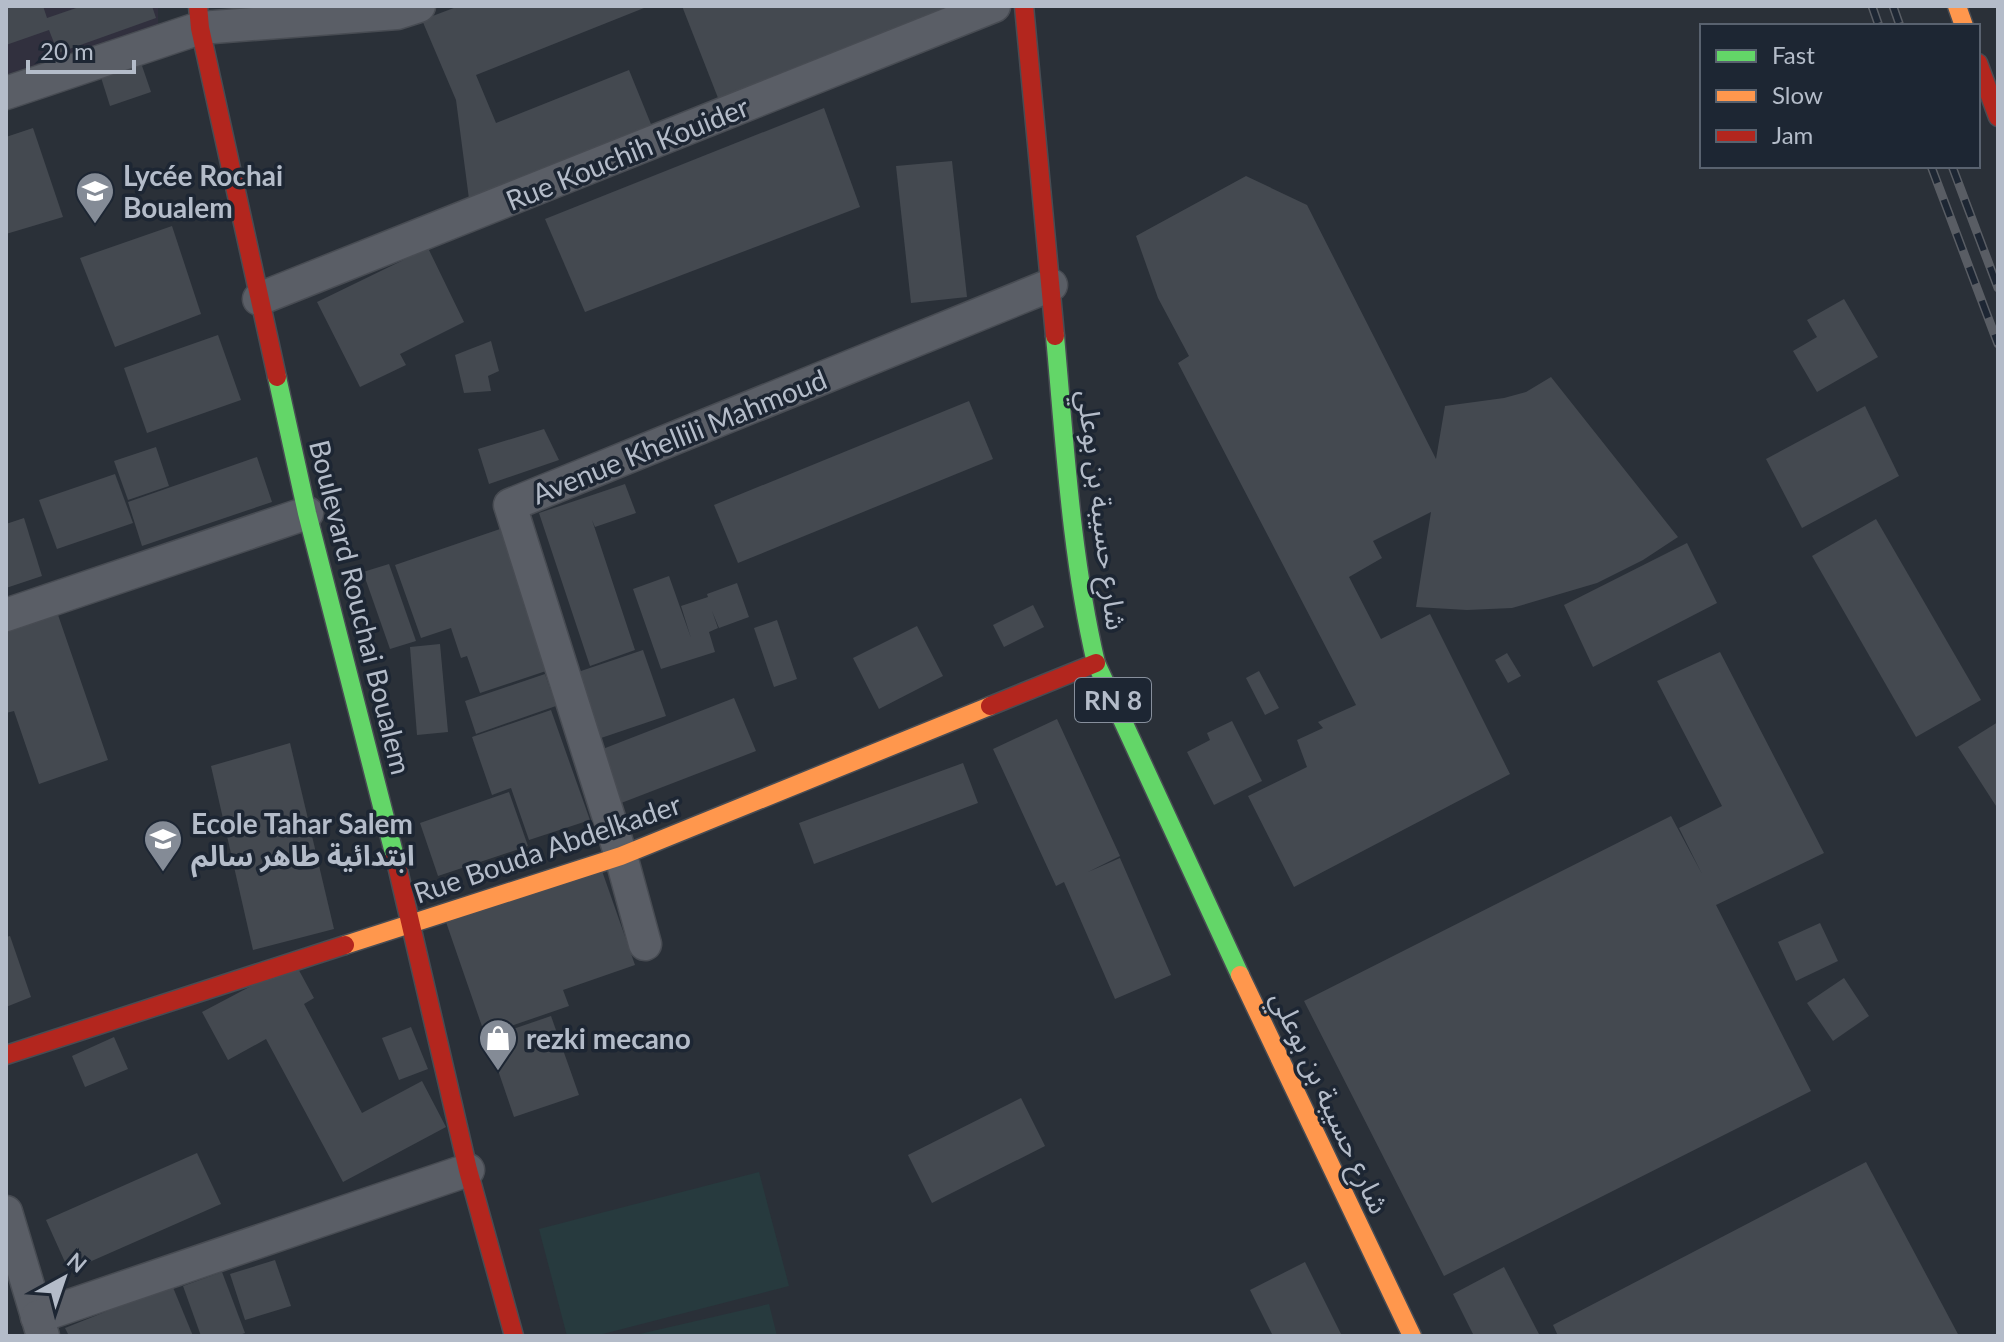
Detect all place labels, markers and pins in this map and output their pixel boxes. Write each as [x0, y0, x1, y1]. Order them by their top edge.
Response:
place label: Lycée Rochai Boualem [123, 158, 283, 224]
school or university icon: Lycée Rochai Boualem [74, 170, 116, 225]
place label: Ecole Tahar Salem ابتدائية طاهر سالم [191, 806, 415, 878]
school or university icon: Ecole Tahar Salem ابتدائية طاهر سالم [142, 818, 184, 873]
shop icon: rezki mecano [477, 1017, 519, 1072]
place label: rezki mecano [526, 1021, 691, 1055]

